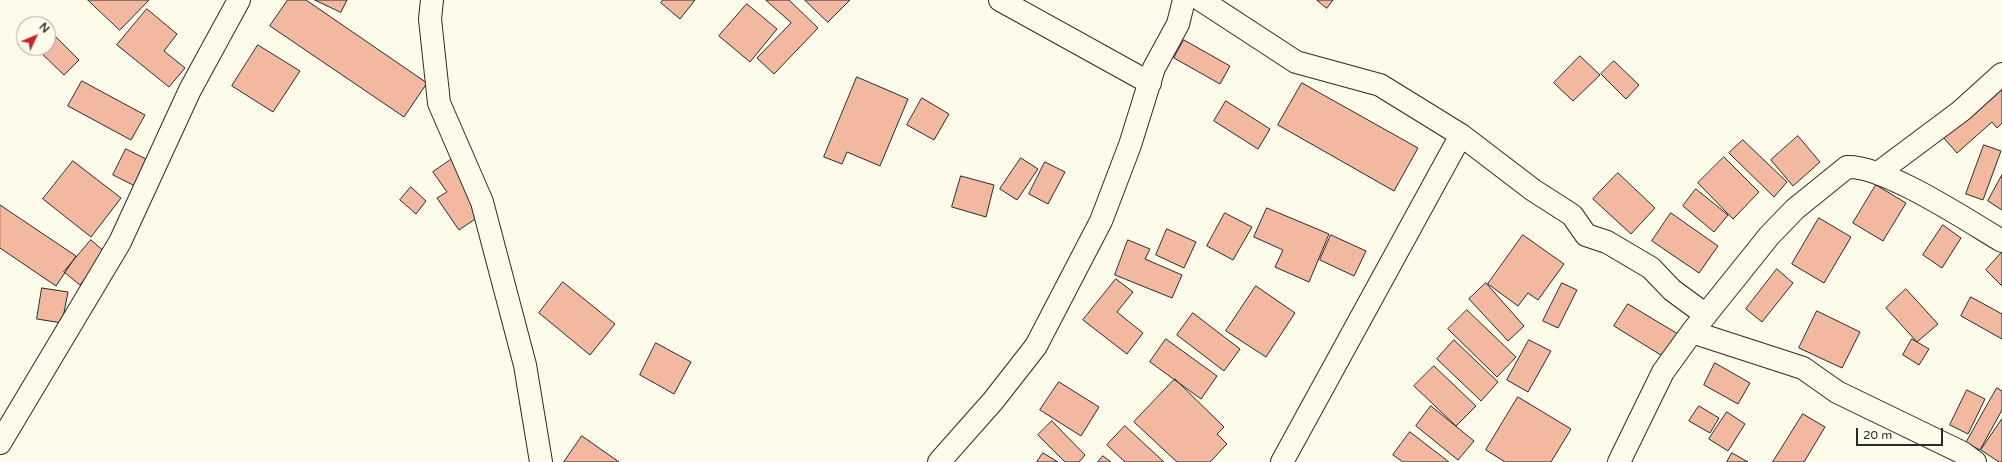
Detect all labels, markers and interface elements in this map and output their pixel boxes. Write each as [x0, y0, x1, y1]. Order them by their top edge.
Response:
north arrow [16, 16, 56, 56]
text: N [37, 20, 52, 36]
scale bar [1858, 420, 1945, 446]
text: 20 m [1863, 428, 1892, 442]

